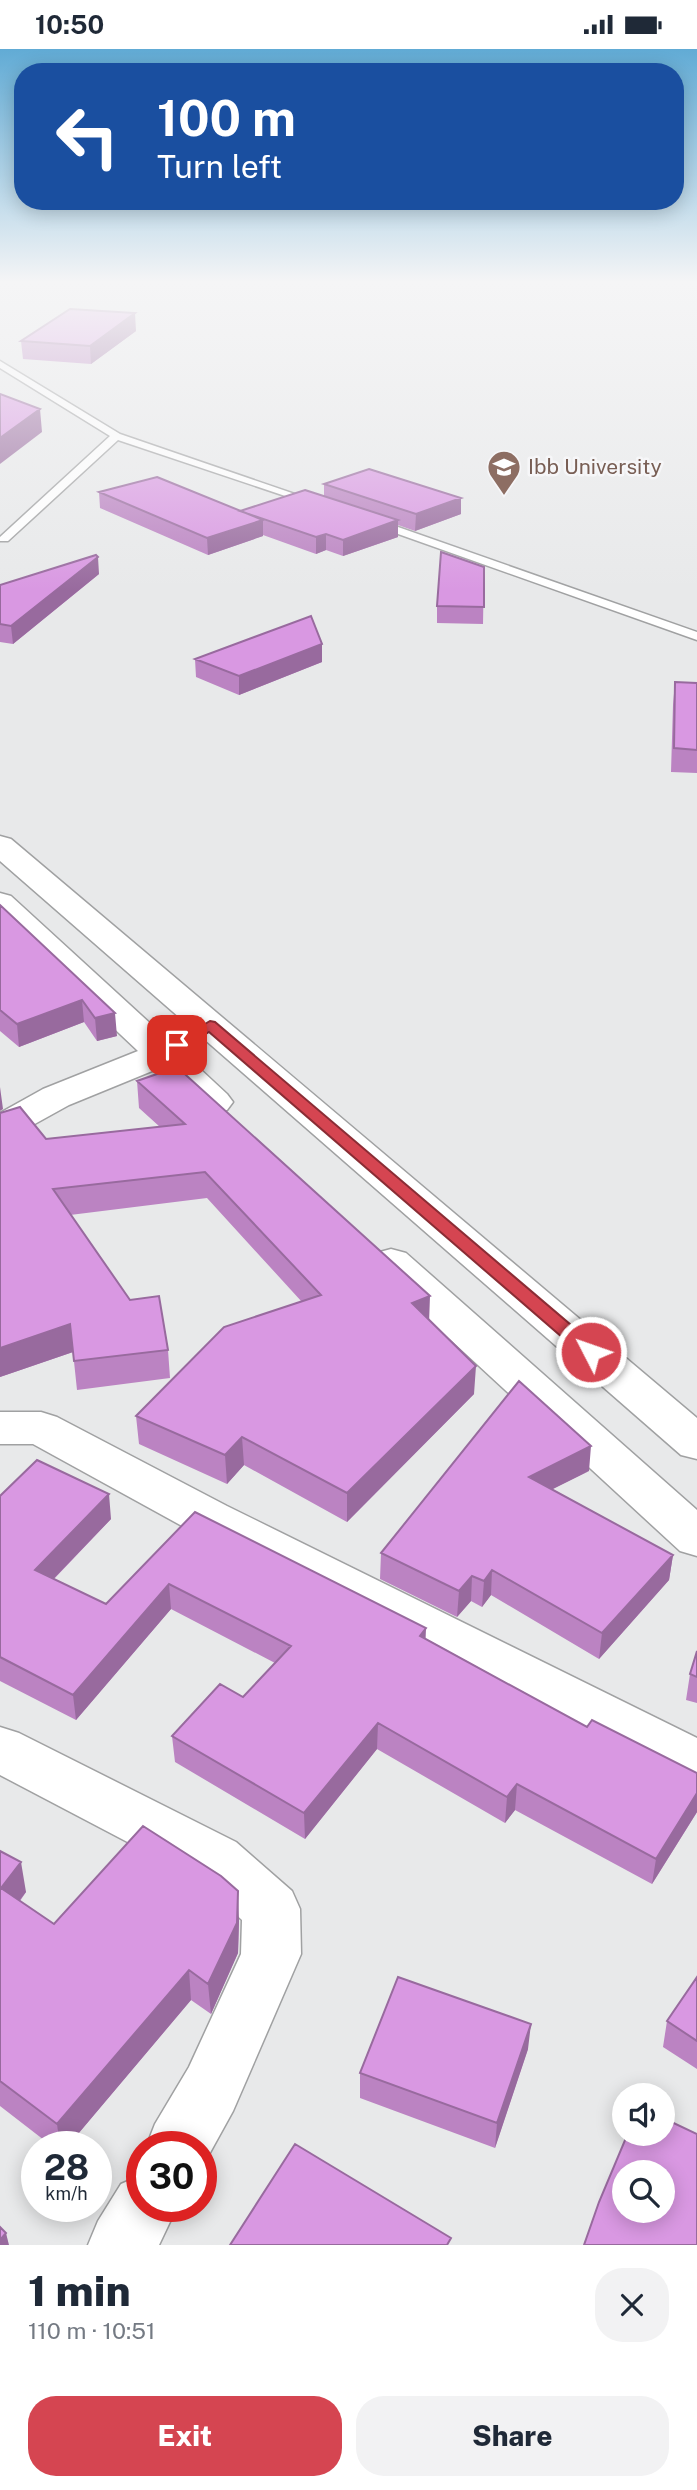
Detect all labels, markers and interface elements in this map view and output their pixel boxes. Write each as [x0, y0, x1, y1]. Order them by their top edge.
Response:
text: 10:50 [35, 9, 104, 40]
text: 100 m [157, 89, 296, 147]
icon: left [42, 91, 133, 182]
text: Turn left [157, 148, 282, 185]
school or university icon: Ibb University [485, 448, 523, 497]
place label: Ibb University [528, 454, 662, 479]
pin [147, 1015, 207, 1075]
icon: arrive [158, 1026, 196, 1064]
position arrow [554, 1315, 628, 1389]
map controls [612, 2083, 675, 2223]
button: sound [612, 2083, 675, 2146]
speed limit sign: 30 [126, 2131, 217, 2222]
text: 28 [44, 2147, 89, 2188]
button: search [612, 2160, 675, 2223]
text: km/h [45, 2183, 88, 2204]
text: 1 min [28, 2266, 131, 2315]
button: close [595, 2268, 669, 2342]
text: 110 m · 10:51 [28, 2317, 155, 2344]
button: Exit [28, 2396, 342, 2476]
button: Share [356, 2396, 669, 2476]

